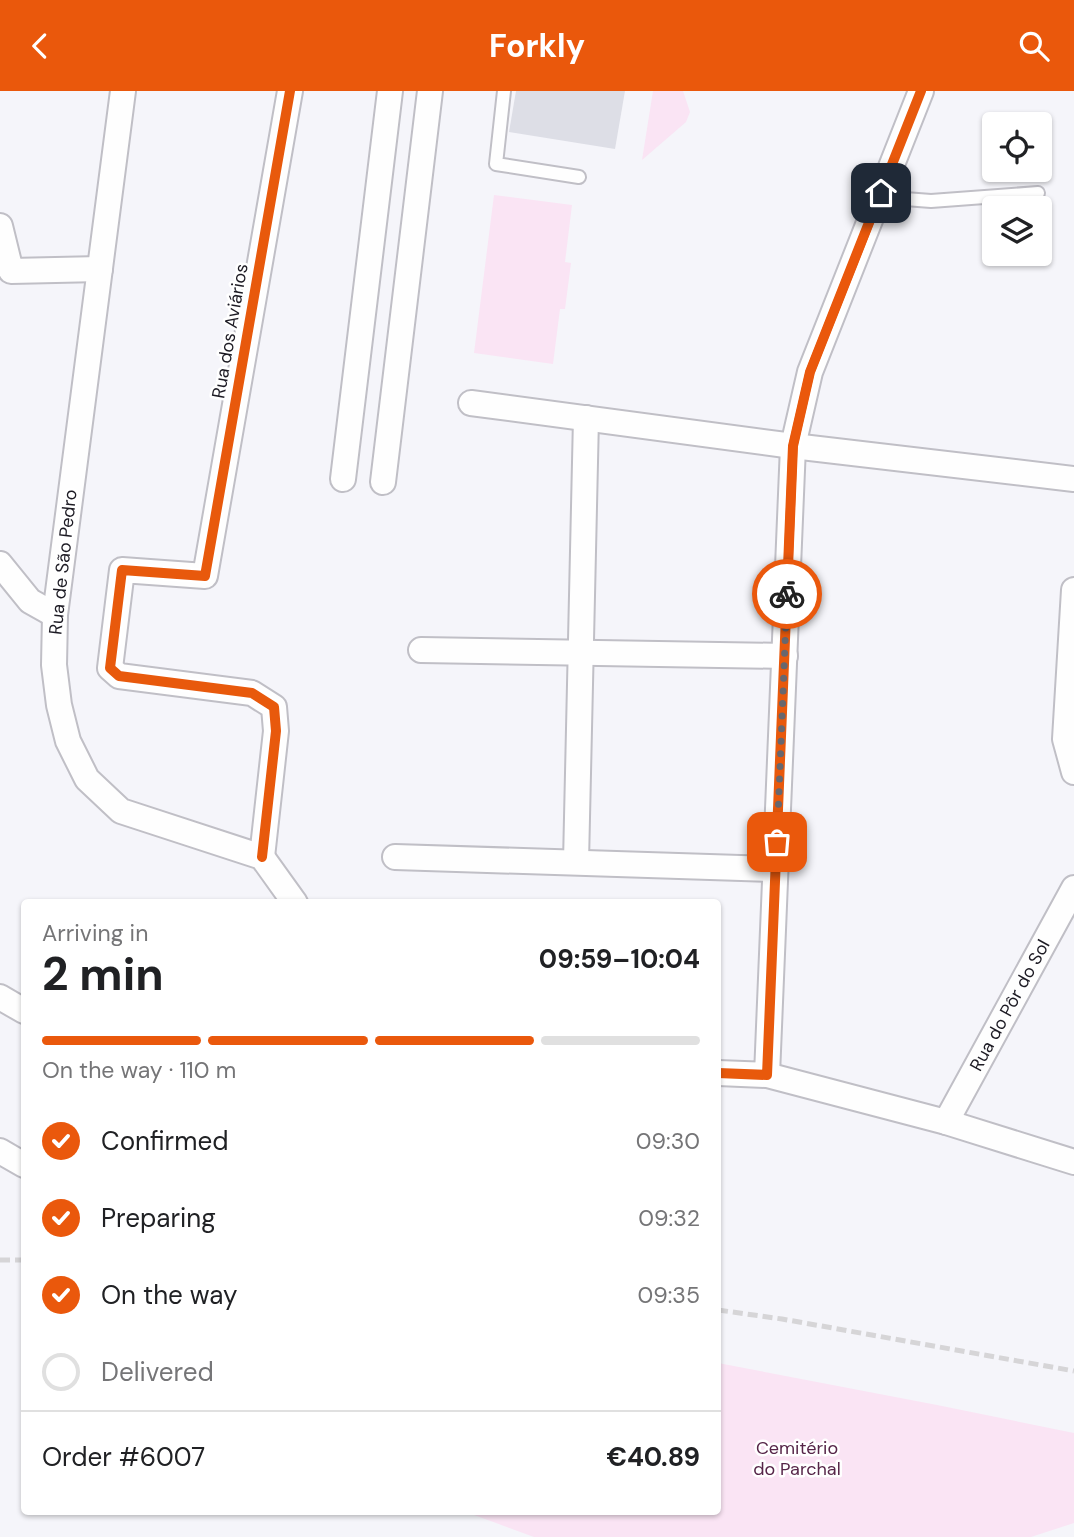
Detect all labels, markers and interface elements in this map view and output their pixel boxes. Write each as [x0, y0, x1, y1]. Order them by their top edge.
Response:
text: Forkly [489, 25, 585, 67]
icon: back [21, 27, 59, 65]
icon: search [1015, 27, 1053, 65]
map controls [982, 112, 1052, 266]
button: locate [982, 112, 1052, 182]
pin [851, 163, 911, 223]
icon: home [862, 174, 900, 212]
button: layers [982, 196, 1052, 266]
street label: Rua dos Aviários [206, 262, 254, 400]
street label: Rua de São Pedro [43, 488, 83, 636]
courier [752, 559, 822, 629]
icon: bike [768, 575, 806, 613]
pin [747, 812, 807, 872]
icon: bag [758, 823, 796, 861]
text: Arriving in [42, 918, 148, 948]
street label: Rua do Pôr do Sol [964, 935, 1055, 1075]
text: 09:59–10:04 [539, 942, 700, 976]
text: 2 min [42, 944, 164, 1004]
text: On the way · 110 m [42, 1055, 236, 1085]
icon: check [42, 1122, 80, 1160]
text: Confirmed [101, 1124, 228, 1158]
text: 09:30 [636, 1126, 700, 1156]
icon: check [42, 1199, 80, 1237]
text: Preparing [101, 1201, 216, 1235]
text: 09:32 [638, 1203, 700, 1233]
icon: check [42, 1276, 80, 1314]
text: On the way [101, 1278, 237, 1312]
text: 09:35 [638, 1280, 700, 1310]
text: Delivered [101, 1355, 214, 1389]
park label: Cemitério do Parchal [753, 1436, 841, 1481]
text: Order #6007 [42, 1440, 205, 1474]
text: €40.89 [606, 1440, 700, 1474]

